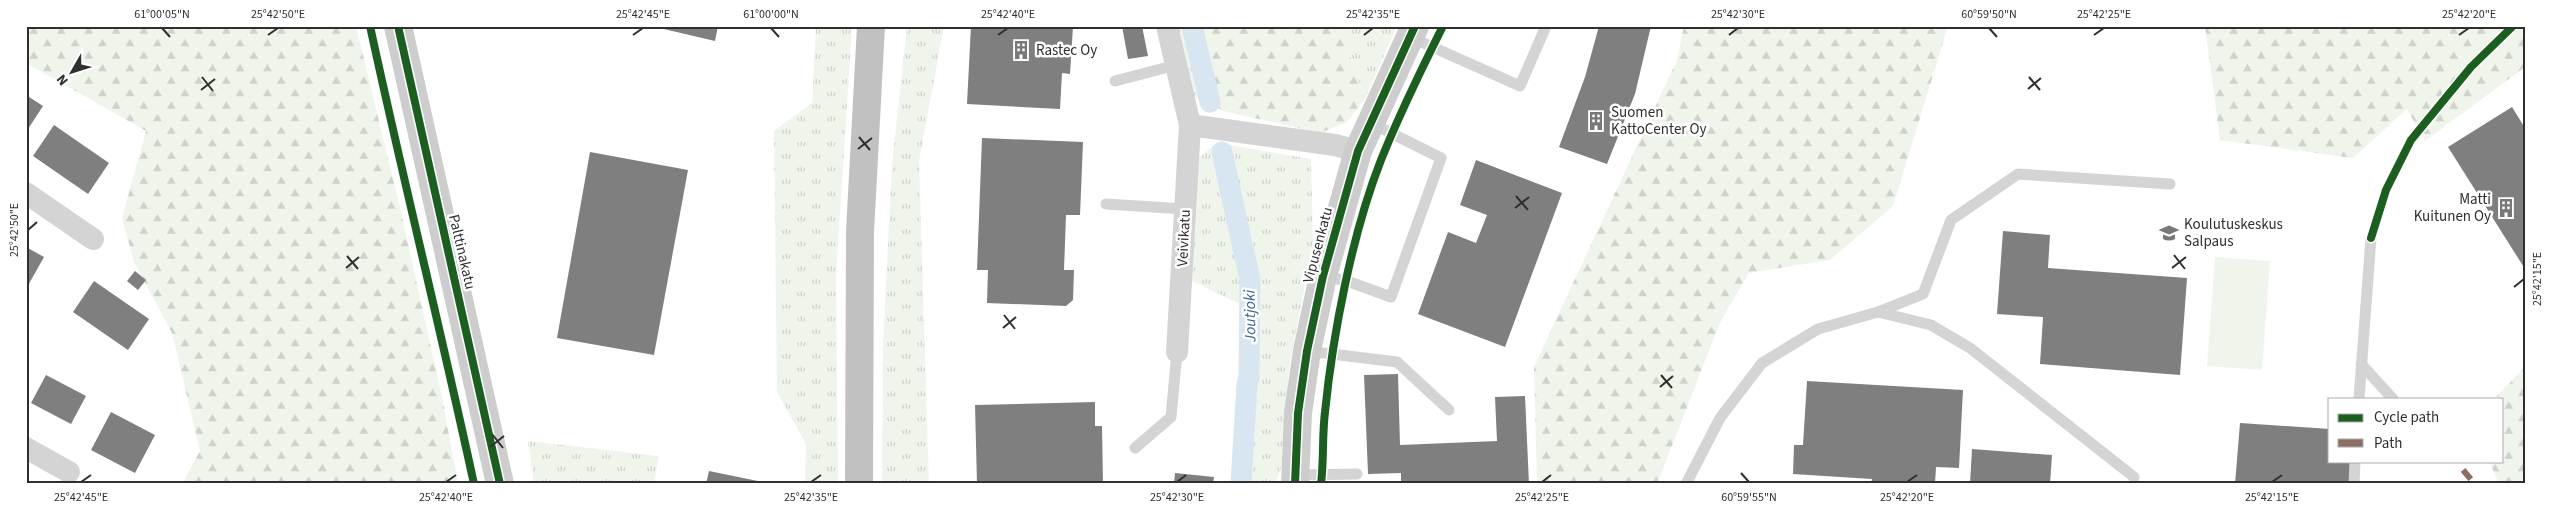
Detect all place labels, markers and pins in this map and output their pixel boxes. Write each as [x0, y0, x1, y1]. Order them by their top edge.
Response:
building icon: Rastec Oy [1010, 39, 1032, 61]
place label: Rastec Oy [1036, 40, 1097, 61]
place label: Suomen KattoCenter Oy [1611, 102, 1707, 140]
building icon: Suomen KattoCenter Oy [1585, 110, 1607, 132]
place label: Matti Kuitunen Oy [2414, 189, 2491, 227]
building icon: Matti Kuitunen Oy [2495, 197, 2517, 219]
place label: Koulutuskeskus Salpaus [2184, 214, 2283, 252]
school or university icon: Koulutuskeskus Salpaus [2158, 222, 2180, 244]

